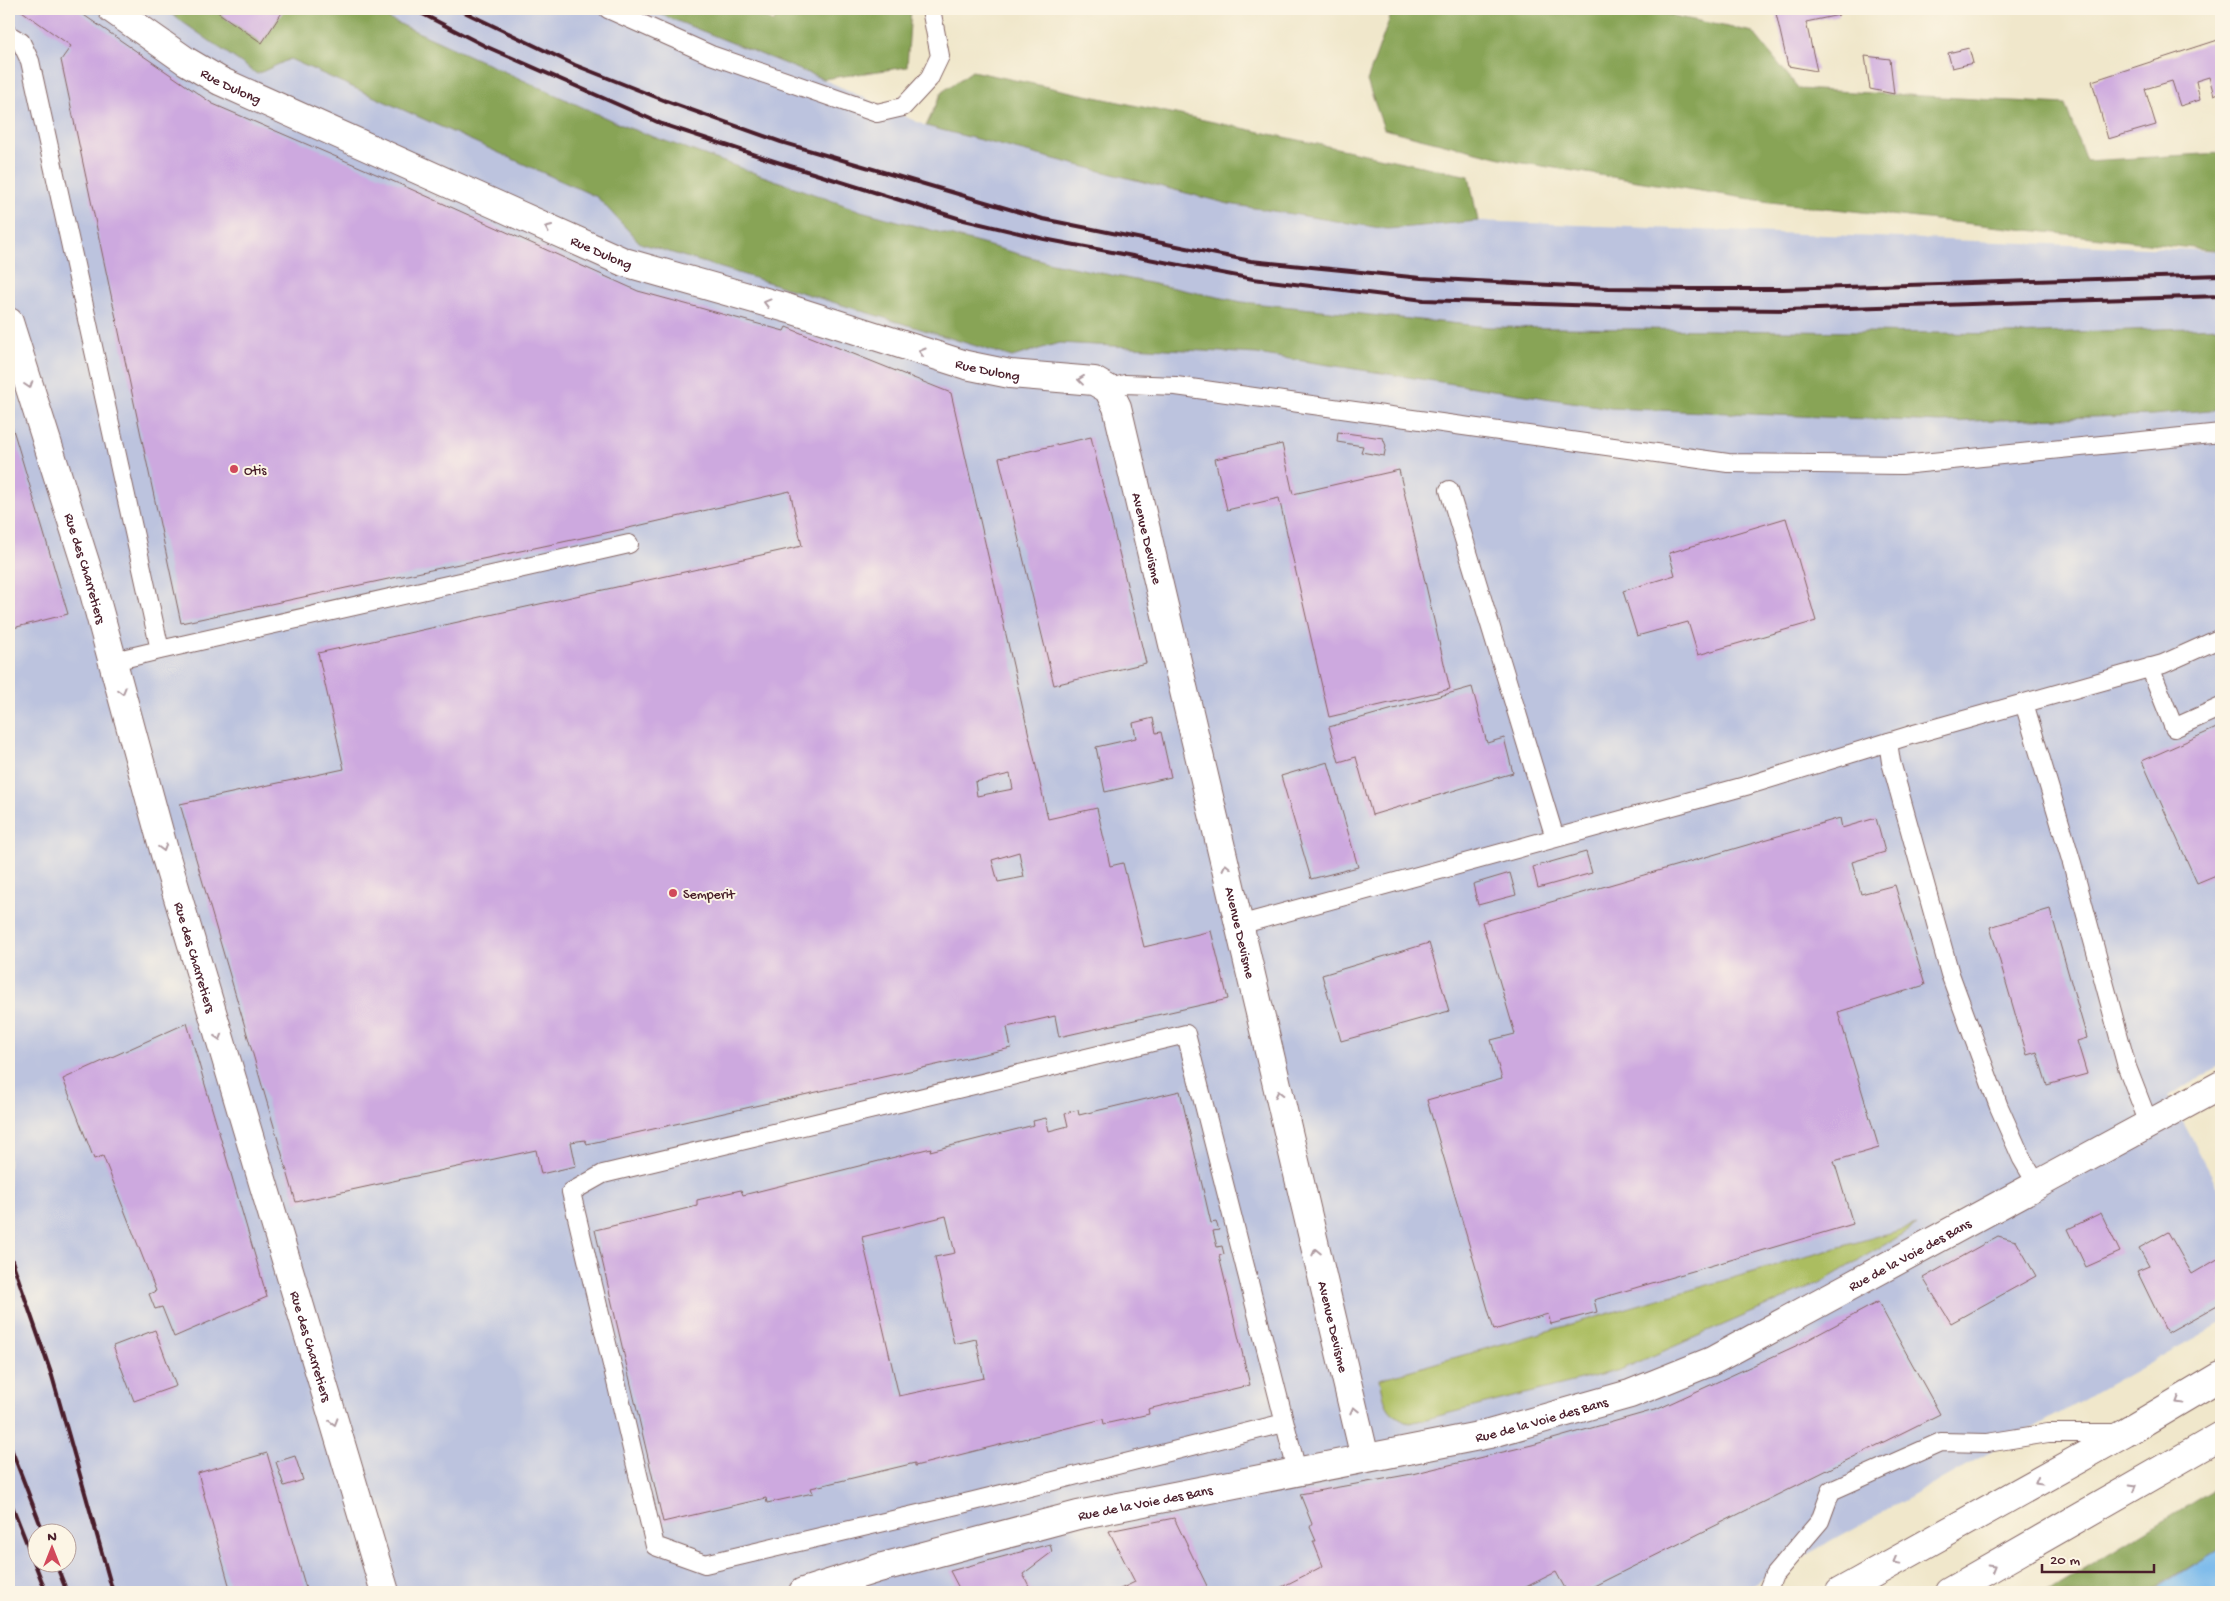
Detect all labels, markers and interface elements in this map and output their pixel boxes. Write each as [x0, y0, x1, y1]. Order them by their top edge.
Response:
street label: Rue Dulong [197, 65, 263, 109]
one-way arrow [544, 223, 553, 234]
street label: Rue Dulong [567, 233, 633, 275]
one-way arrow [764, 298, 772, 308]
one-way arrow [919, 347, 927, 357]
street label: Rue Dulong [953, 356, 1020, 386]
one-way arrow [1077, 375, 1085, 386]
one-way arrow [23, 380, 33, 389]
marker: Otis [228, 463, 240, 475]
place label: Otis [244, 463, 267, 480]
street label: Avenue Devisme [1127, 491, 1165, 587]
street label: Rue des Charretiers [59, 512, 108, 627]
one-way arrow [116, 687, 126, 695]
one-way arrow [158, 844, 168, 852]
one-way arrow [1221, 863, 1232, 872]
street label: Avenue Devisme [1220, 885, 1258, 981]
marker: Semperit [667, 887, 679, 899]
place label: Semperit [683, 887, 736, 904]
street label: Rue des Charretiers [169, 900, 218, 1016]
one-way arrow [214, 1033, 224, 1041]
one-way arrow [1274, 1089, 1285, 1098]
street label: Rue de la Voie des Bans [1846, 1216, 1975, 1296]
one-way arrow [1311, 1247, 1322, 1256]
street label: Avenue Devisme [1313, 1280, 1351, 1375]
street label: Rue des Charretiers [285, 1289, 334, 1405]
street label: Rue de la Voie des Bans [1474, 1394, 1611, 1447]
one-way arrow [2176, 1395, 2185, 1405]
one-way arrow [1349, 1406, 1360, 1415]
one-way arrow [329, 1418, 339, 1426]
one-way arrow [2035, 1475, 2044, 1485]
street label: Rue de la Voie des Bans [1077, 1483, 1215, 1526]
one-way arrow [2127, 1484, 2136, 1494]
north arrow [28, 1524, 78, 1574]
text: N [47, 1529, 57, 1546]
scale bar [2042, 1541, 2155, 1573]
text: 20 m [2050, 1552, 2080, 1570]
one-way arrow [1893, 1554, 1902, 1564]
one-way arrow [1986, 1564, 1995, 1574]

